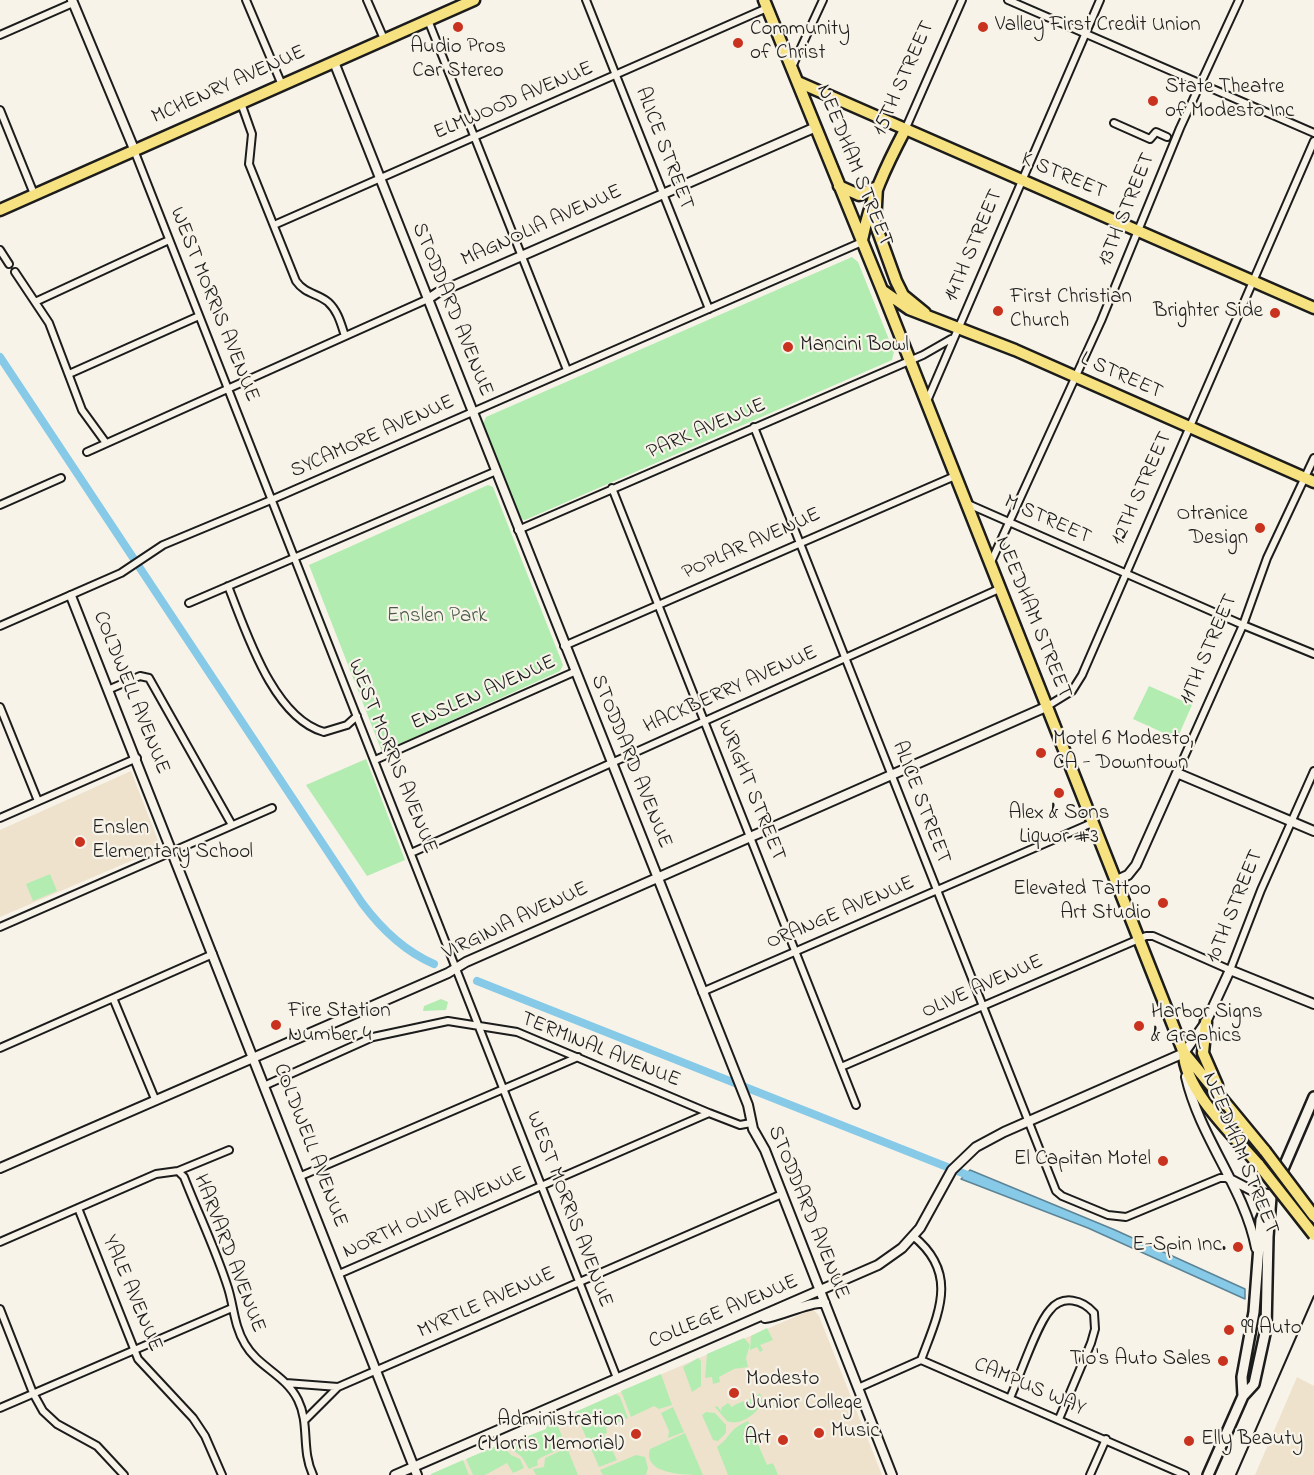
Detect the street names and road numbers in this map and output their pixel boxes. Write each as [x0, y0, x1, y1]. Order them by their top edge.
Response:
street label: 15TH STREET [869, 18, 941, 140]
street label: MCHENRY AVENUE [148, 41, 310, 131]
street label: ELMWOOD AVENUE [431, 57, 597, 147]
street label: NEEDHAM STREET [809, 81, 897, 251]
street label: ALICE STREET [628, 84, 698, 214]
street label: K STREET [1017, 148, 1109, 206]
street label: 13TH STREET [1094, 150, 1162, 270]
street label: MAGNOLIA AVENUE [458, 180, 626, 274]
street label: 14TH STREET [940, 186, 1010, 306]
street label: WEST MORRIS AVENUE [162, 204, 264, 406]
street label: STODDARD AVENUE [405, 219, 497, 401]
street label: L STREET [1076, 348, 1166, 406]
street label: SYCAMORE AVENUE [287, 391, 459, 485]
street label: PARK AVENUE [644, 394, 770, 466]
street label: 12TH STREET [1107, 429, 1179, 549]
street label: M STREET [1000, 491, 1094, 551]
street label: POPLAR AVENUE [679, 503, 825, 587]
street label: NEEDHAM STREET [988, 533, 1076, 703]
street label: 11TH STREET [1175, 591, 1245, 709]
street label: COLDWELL AVENUE [86, 608, 174, 778]
street label: HACKBERRY AVENUE [640, 641, 822, 741]
street label: ENSLEN AVENUE [408, 651, 560, 737]
street label: WEST MORRIS AVENUE [340, 656, 442, 858]
street label: STODDARD AVENUE [584, 671, 676, 853]
street label: WRIGHT STREET [710, 717, 790, 865]
street label: ALICE STREET [885, 738, 955, 868]
street label: 10TH STREET [1202, 847, 1270, 967]
street label: ORANGE AVENUE [763, 872, 919, 956]
street label: VIRGINIA AVENUE [439, 877, 593, 967]
street label: OLIVE AVENUE [918, 950, 1048, 1026]
street label: TERMINAL AVENUE [517, 1007, 683, 1095]
street label: COLDWELL AVENUE [266, 1061, 352, 1231]
street label: NEEDHAM STREET [1195, 1069, 1283, 1239]
street label: WEST MORRIS AVENUE [519, 1109, 617, 1311]
street label: STODDARD AVENUE [761, 1122, 853, 1304]
street label: NORTH OLIVE AVENUE [339, 1162, 531, 1266]
street label: HARVARD AVENUE [186, 1171, 270, 1337]
street label: YALE AVENUE [95, 1232, 167, 1356]
street label: MYRTLE AVENUE [415, 1262, 559, 1346]
street label: COLLEGE AVENUE [646, 1270, 802, 1356]
street label: CAMPUS WAY [969, 1353, 1089, 1423]

